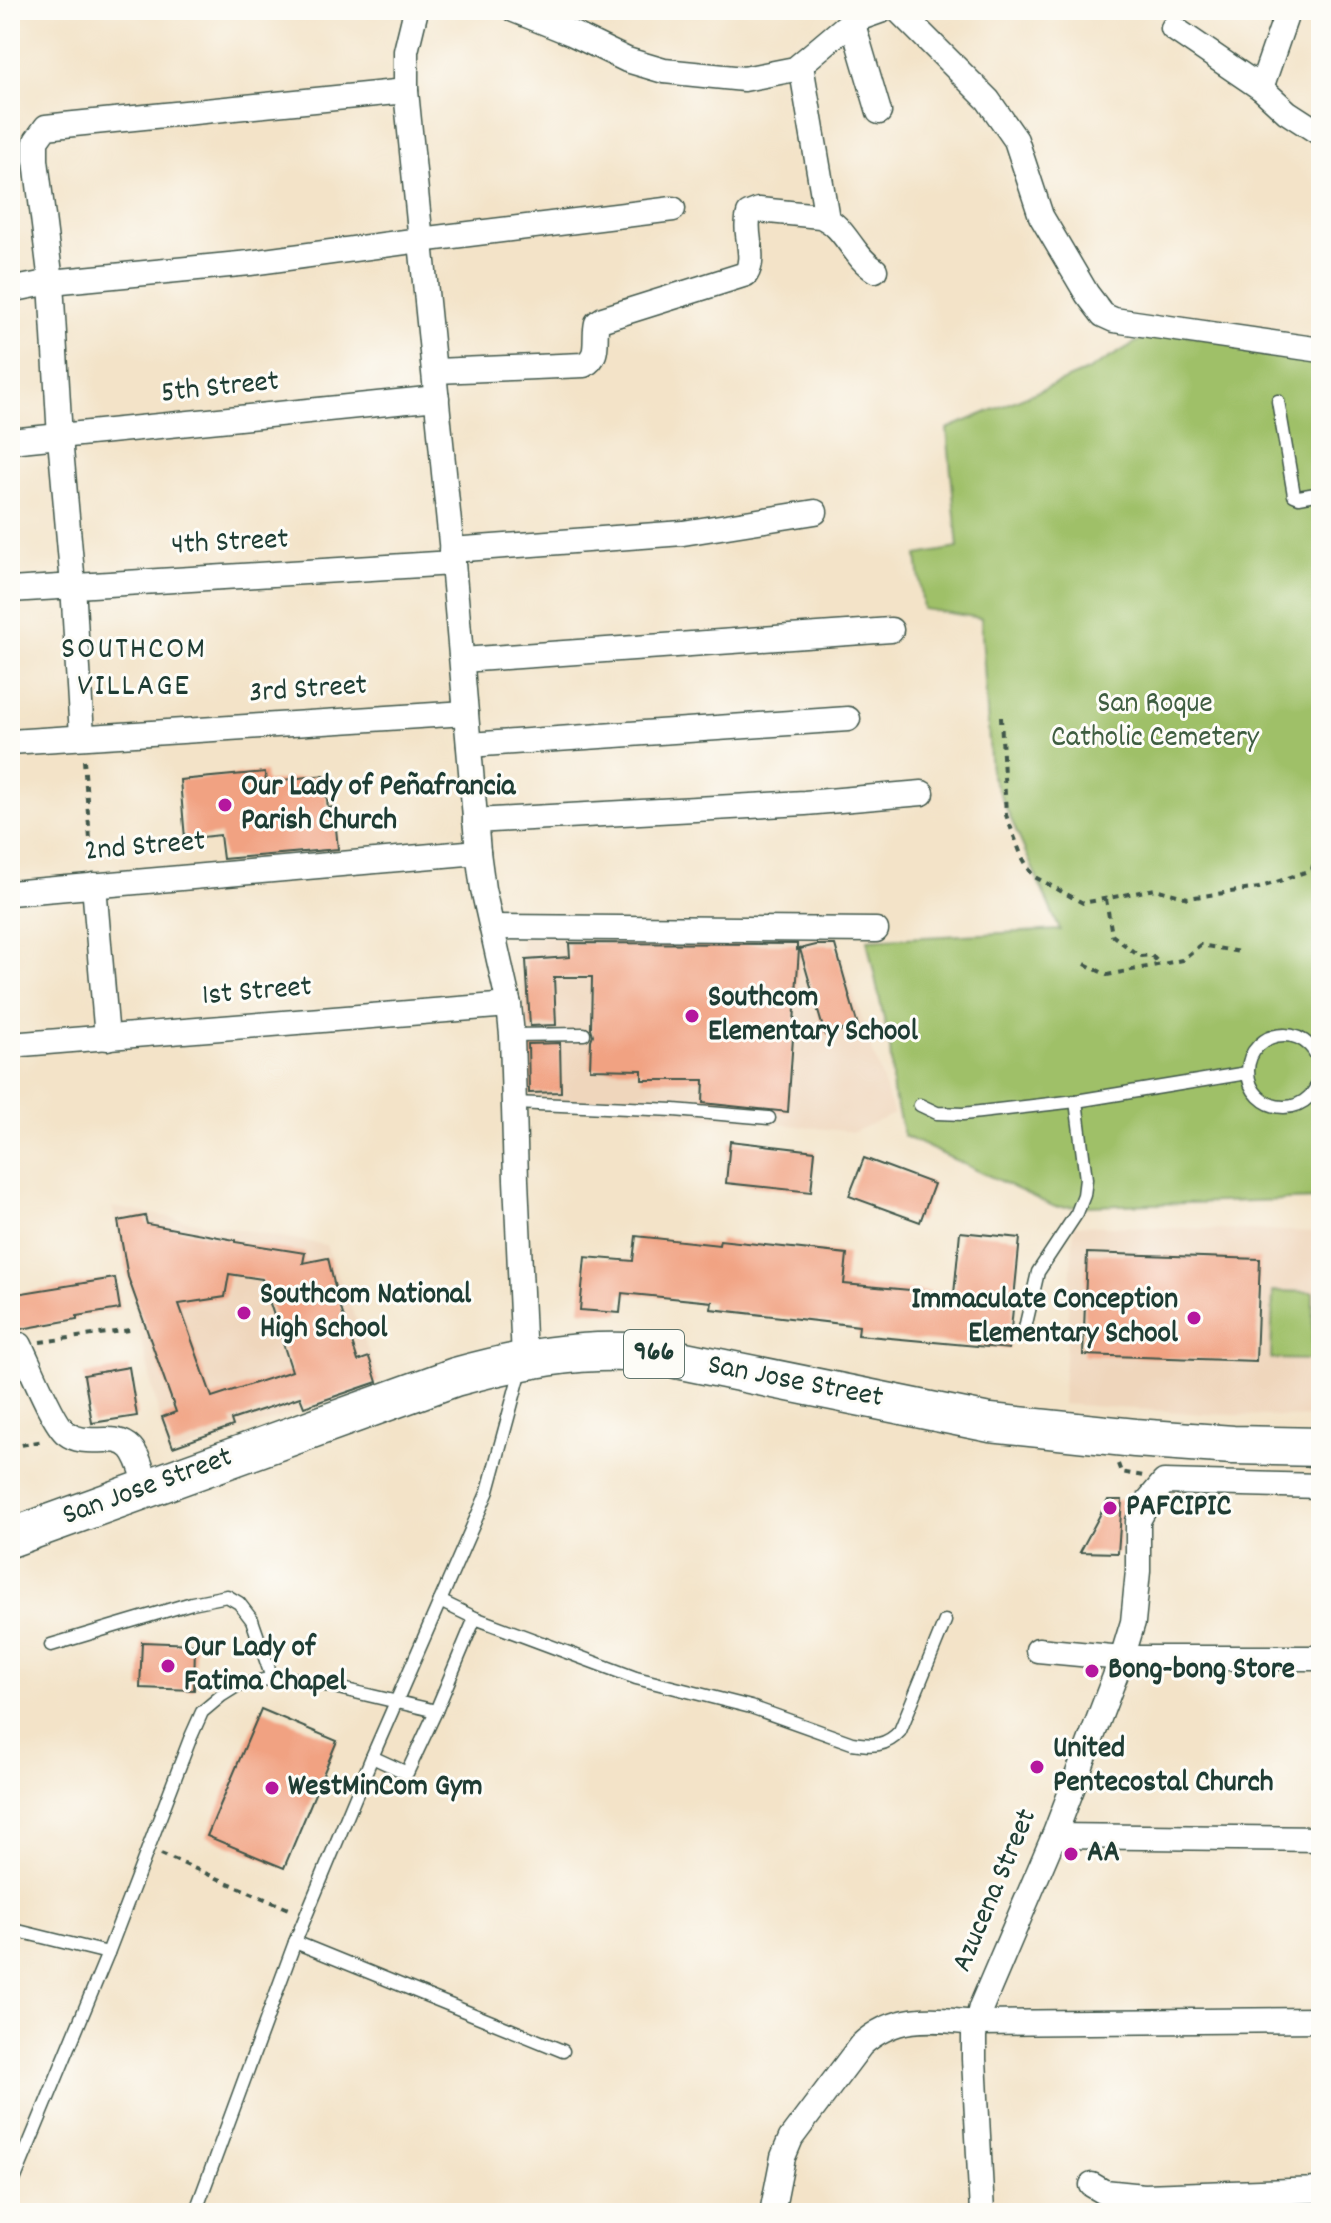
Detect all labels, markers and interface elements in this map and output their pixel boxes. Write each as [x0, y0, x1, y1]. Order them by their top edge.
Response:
street label: 5th Street [159, 361, 281, 417]
street label: 4th Street [170, 519, 290, 569]
district label: SOUTHCOM VILLAGE [61, 628, 207, 711]
street label: 3rd Street [247, 665, 369, 717]
park label: San Roque Catholic Cemetery [1051, 684, 1260, 761]
place label: Our Lady of Peñafrancia Parish Church [241, 767, 516, 844]
marker: Our Lady of Peñafrancia Parish Church [216, 796, 234, 814]
street label: 2nd Street [83, 821, 207, 875]
street label: 1st Street [200, 967, 314, 1019]
place label: Southcom Elementary School [708, 978, 919, 1055]
marker: Southcom Elementary School [683, 1007, 701, 1025]
place label: Southcom National High School [260, 1275, 472, 1352]
place label: Immaculate Conception Elementary School [911, 1280, 1179, 1357]
marker: Southcom National High School [235, 1304, 253, 1322]
marker: Immaculate Conception Elementary School [1185, 1309, 1203, 1327]
road number: 966 [624, 1330, 684, 1378]
street label: San Jose Street [704, 1345, 886, 1421]
street label: San Jose Street [57, 1437, 239, 1539]
place label: PAFCIPIC [1126, 1487, 1231, 1530]
marker: PAFCIPIC [1101, 1499, 1119, 1517]
place label: Our Lady of Fatima Chapel [184, 1628, 347, 1705]
place label: Bong-bong Store [1108, 1650, 1295, 1693]
marker: Our Lady of Fatima Chapel [159, 1657, 177, 1675]
marker: Bong-bong Store [1083, 1662, 1101, 1680]
place label: United Pentecostal Church [1053, 1729, 1274, 1806]
marker: United Pentecostal Church [1028, 1758, 1046, 1776]
place label: WestMinCom Gym [288, 1767, 483, 1810]
marker: WestMinCom Gym [263, 1779, 281, 1797]
street label: Azucena Street [942, 1803, 1050, 1979]
place label: AA [1087, 1833, 1120, 1876]
marker: AA [1062, 1845, 1080, 1863]

